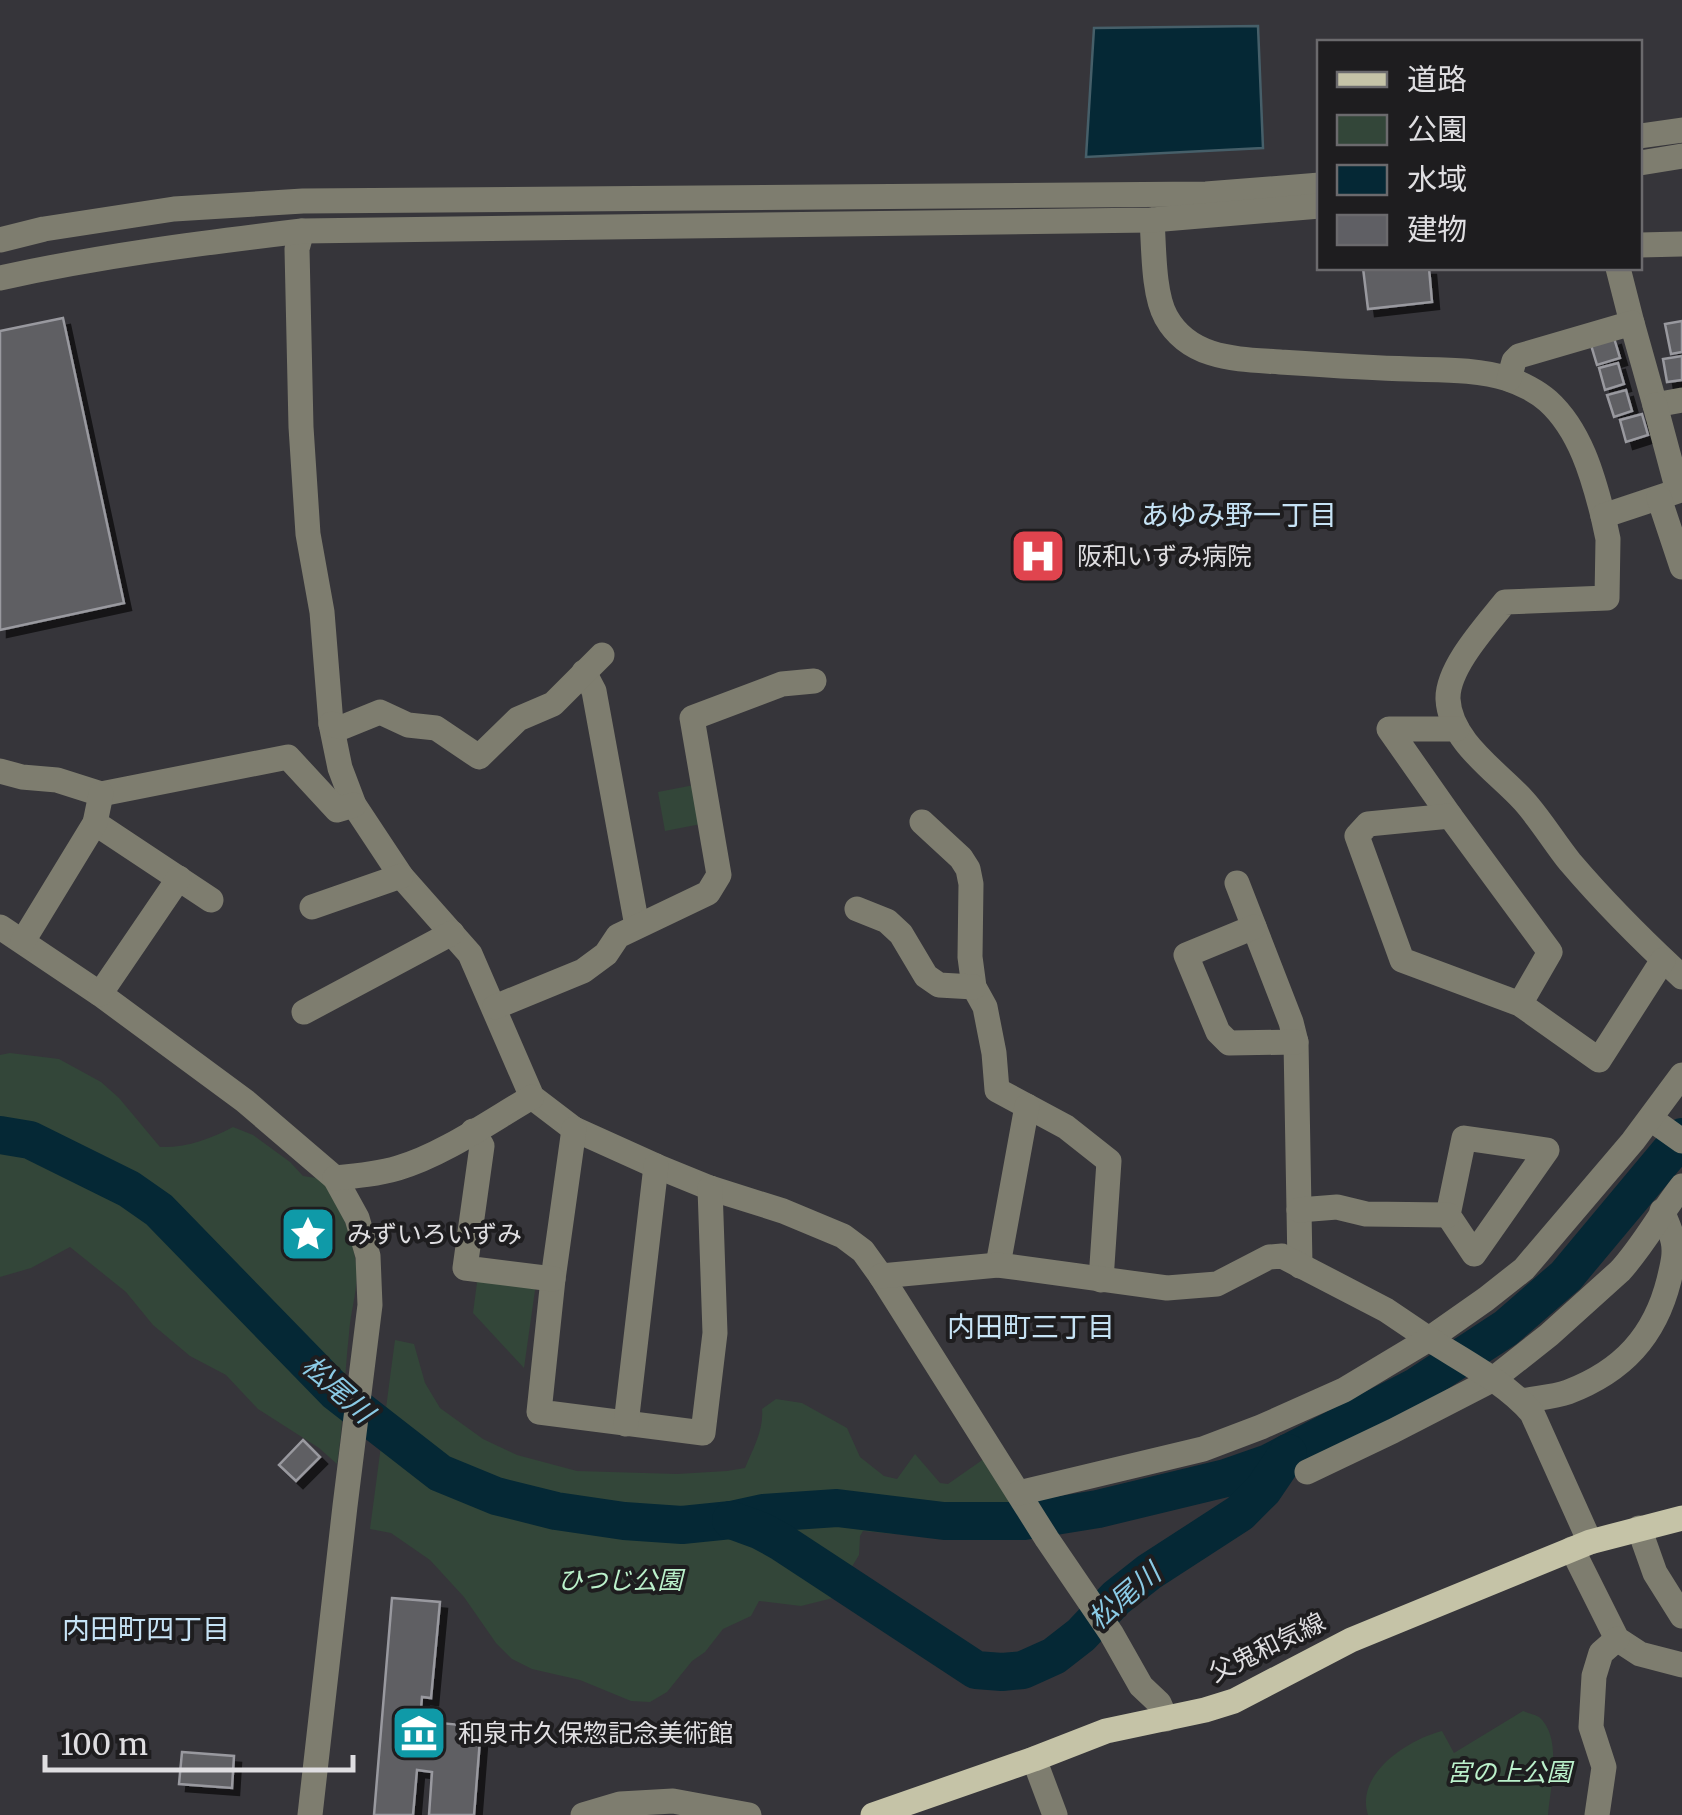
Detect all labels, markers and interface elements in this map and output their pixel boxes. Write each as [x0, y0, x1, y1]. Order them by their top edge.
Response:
legend [1317, 40, 1642, 270]
text: 道路 [1407, 60, 1467, 98]
text: 公園 [1407, 110, 1467, 148]
text: 水域 [1407, 160, 1467, 198]
text: 建物 [1407, 210, 1467, 248]
district label: あゆみ野一丁目 [1141, 497, 1337, 533]
hospital icon: 阪和いずみ病院 [1008, 526, 1068, 586]
place label: 阪和いずみ病院 [1077, 540, 1252, 572]
place icon: みずいろいずみ [278, 1204, 338, 1264]
place label: みずいろいずみ [347, 1218, 522, 1250]
district label: 内田町三丁目 [947, 1309, 1115, 1345]
water label: 松尾川 [295, 1348, 383, 1432]
water label: 松尾川 [1080, 1553, 1170, 1637]
park label: ひつじ公園 [557, 1564, 685, 1596]
street label: 父鬼和気線 [1204, 1605, 1330, 1689]
district label: 内田町四丁目 [62, 1611, 230, 1647]
museum icon: 和泉市久保惣記念美術館 [389, 1703, 449, 1763]
scale bar [45, 1710, 352, 1772]
place label: 和泉市久保惣記念美術館 [458, 1717, 733, 1749]
text: 100 m [60, 1725, 148, 1763]
park label: 宮の上公園 [1446, 1756, 1574, 1788]

